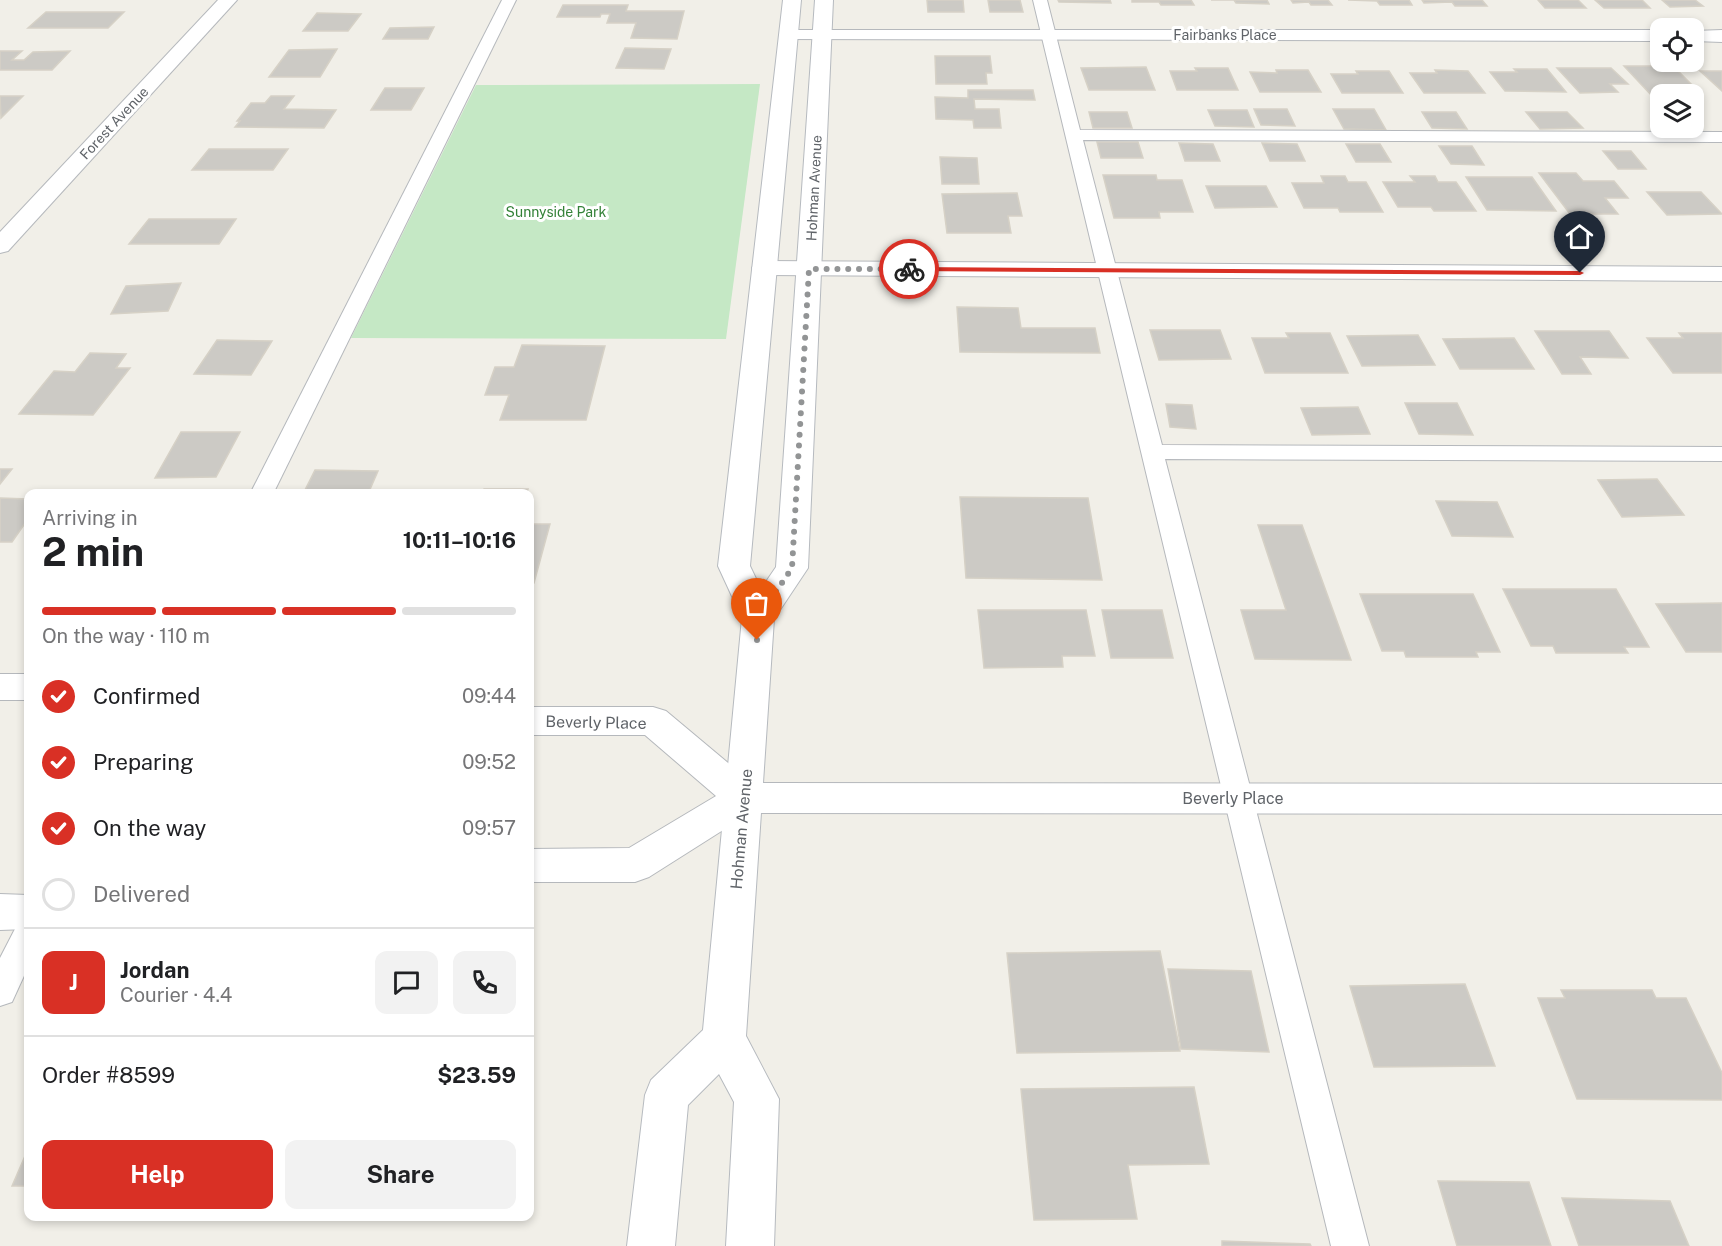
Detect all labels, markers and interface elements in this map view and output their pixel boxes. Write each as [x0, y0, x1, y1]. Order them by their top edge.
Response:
map controls [1650, 18, 1704, 138]
button: locate [1650, 18, 1704, 72]
street label: Fairbanks Place [1173, 27, 1277, 43]
street label: Forest Avenue [76, 83, 152, 163]
button: layers [1650, 84, 1704, 138]
street label: Hohman Avenue [803, 135, 825, 241]
park label: Sunnyside Park [506, 204, 607, 220]
pin [1554, 211, 1605, 273]
icon: home [1563, 220, 1596, 253]
courier [879, 239, 939, 299]
icon: bike [893, 253, 926, 286]
text: Arriving in [42, 506, 137, 530]
text: 10:11–10:16 [403, 527, 516, 553]
text: 2 min [42, 529, 144, 575]
pin [731, 578, 782, 640]
icon: bag [740, 587, 773, 620]
text: On the way · 110 m [42, 624, 210, 648]
icon: check [42, 680, 75, 713]
text: Confirmed [93, 683, 200, 709]
text: 09:44 [462, 684, 516, 708]
street label: Beverly Place [545, 712, 647, 733]
icon: check [42, 746, 75, 779]
text: Preparing [93, 749, 194, 775]
text: 09:52 [462, 750, 516, 774]
street label: Hohman Avenue [727, 768, 756, 890]
street label: Beverly Place [1182, 789, 1284, 808]
icon: check [42, 812, 75, 845]
text: On the way [93, 815, 206, 841]
text: 09:57 [462, 816, 516, 840]
text: Delivered [93, 881, 190, 907]
button: chat [375, 951, 438, 1014]
button: phone [453, 951, 516, 1014]
text: Jordan [120, 957, 189, 983]
text: J [69, 969, 78, 995]
text: Courier · 4.4 [120, 983, 232, 1007]
text: Order #8599 [42, 1062, 175, 1088]
text: $23.59 [437, 1062, 516, 1088]
button: Help [42, 1140, 273, 1209]
button: Share [285, 1140, 516, 1209]

